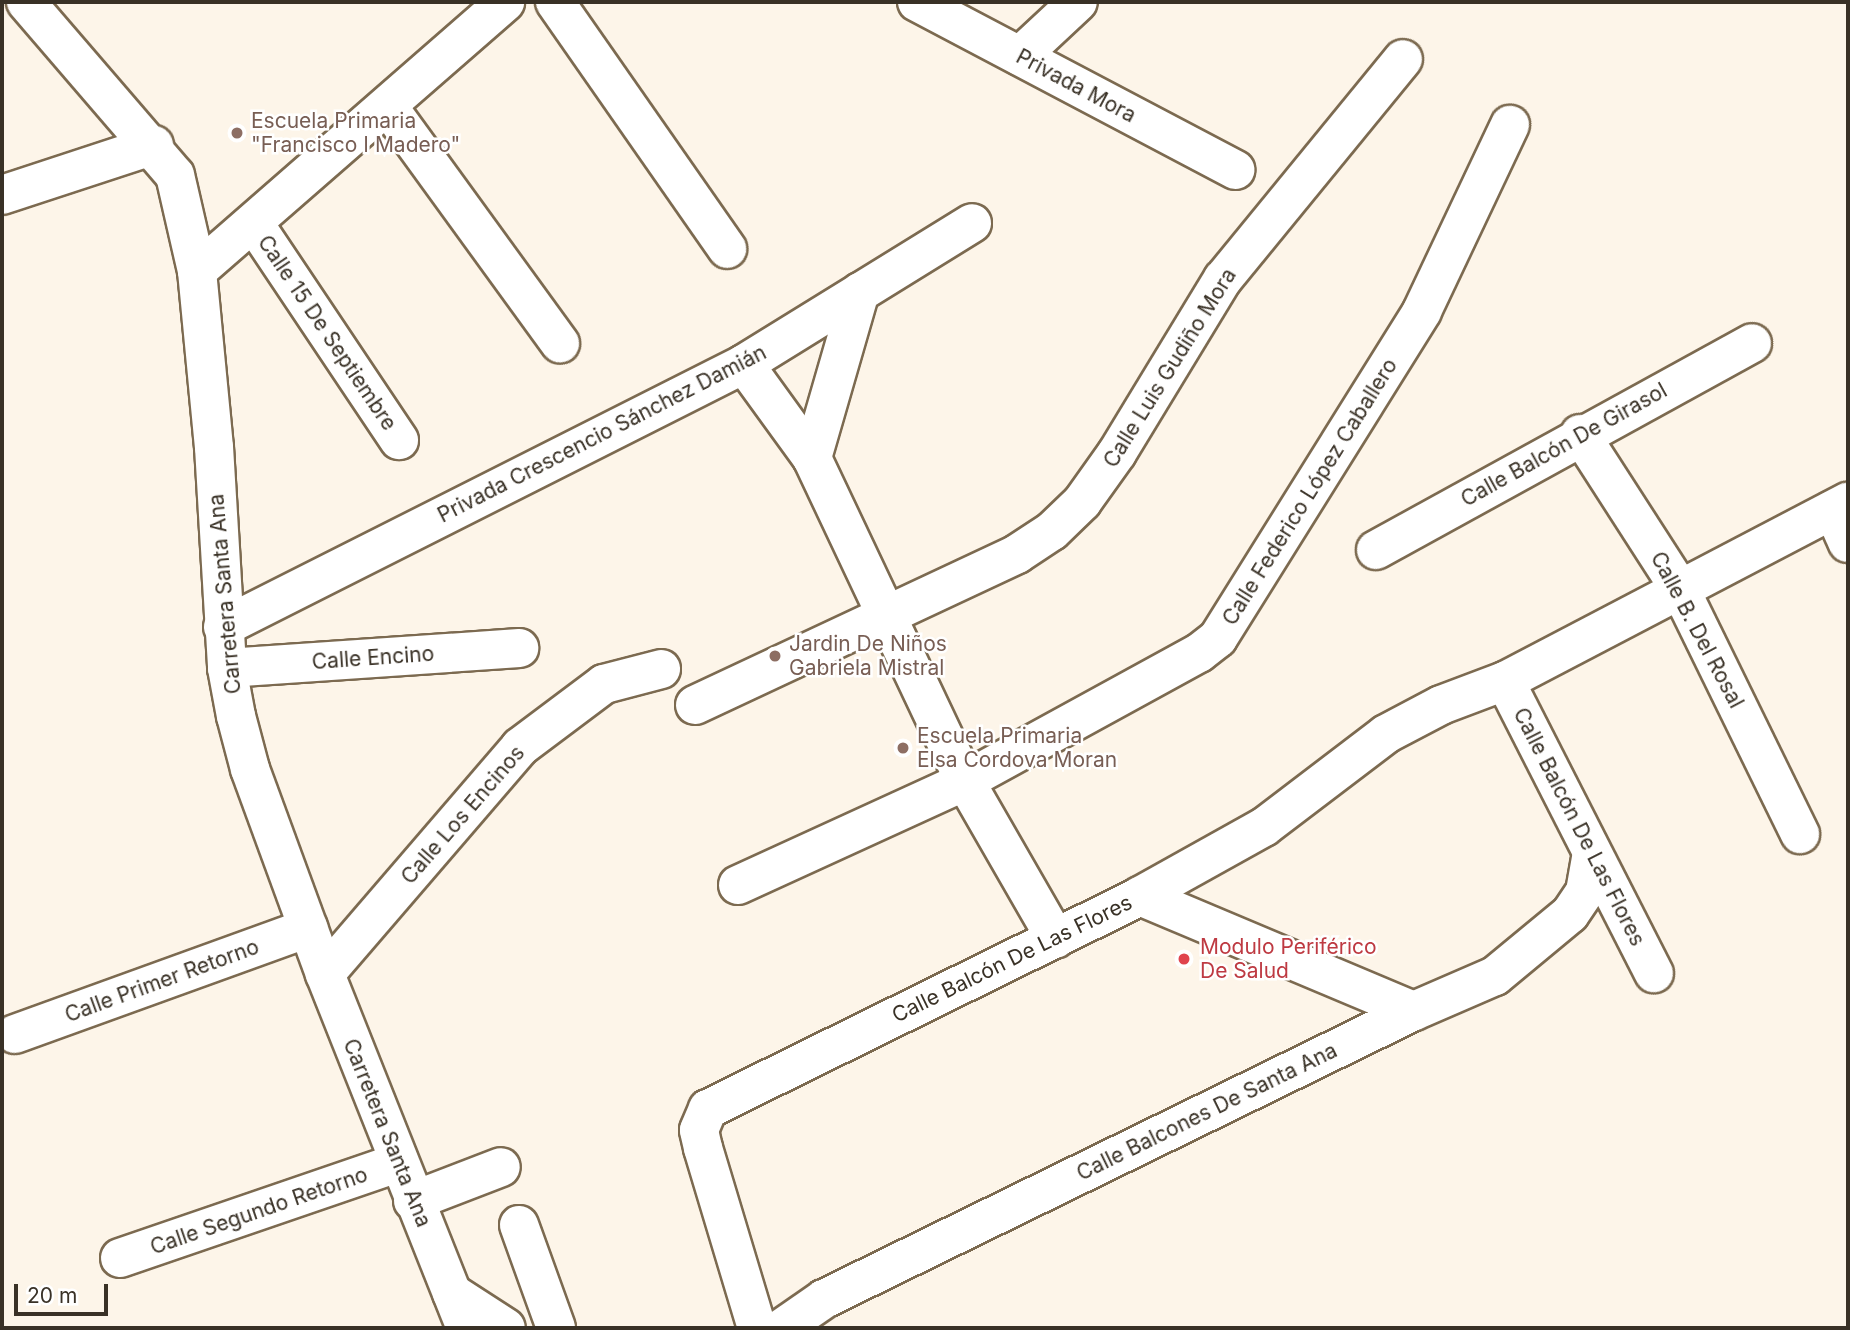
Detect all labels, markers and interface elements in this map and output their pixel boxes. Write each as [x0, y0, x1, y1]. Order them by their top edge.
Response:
street label: Privada Mora [1012, 44, 1140, 128]
place label: Escuela Primaria "Francisco I Madero" [251, 108, 460, 158]
marker: Escuela Primaria "Francisco I Madero" [229, 125, 245, 141]
street label: Calle 15 De Septiembre [252, 231, 402, 435]
street label: Calle Luis Gudiño Mora [1098, 264, 1242, 472]
street label: Privada Crescencio Sánchez Damián [433, 340, 771, 528]
street label: Calle Federico López Caballero [1217, 354, 1403, 630]
street label: Calle Balcón De Girasol [1457, 378, 1671, 512]
street label: Carretera Santa Ana [204, 493, 246, 695]
street label: Calle B. Del Rosal [1645, 548, 1749, 712]
place label: Jardin De Niños Gabriela Mistral [789, 631, 947, 681]
street label: Calle Encino [311, 641, 435, 675]
marker: Jardin De Niños Gabriela Mistral [767, 648, 783, 664]
street label: Calle Balcón De Las Flores [1508, 704, 1650, 950]
place label: Escuela Primaria Elsa Cordova Moran [917, 723, 1117, 773]
marker: Escuela Primaria Elsa Cordova Moran [895, 740, 911, 756]
street label: Calle Los Encinos [396, 741, 530, 889]
street label: Calle Balcón De Las Flores [888, 890, 1136, 1028]
street label: Calle Primer Retorno [62, 934, 262, 1028]
place label: Modulo Periférico De Salud [1200, 934, 1377, 984]
marker: Modulo Periférico De Salud [1174, 949, 1194, 969]
street label: Carretera Santa Ana [338, 1035, 436, 1231]
street label: Calle Balcones De Santa Ana [1073, 1038, 1341, 1186]
street label: Calle Segundo Retorno [147, 1162, 371, 1260]
scale bar [18, 1270, 112, 1314]
text: 20 m [27, 1283, 77, 1308]

